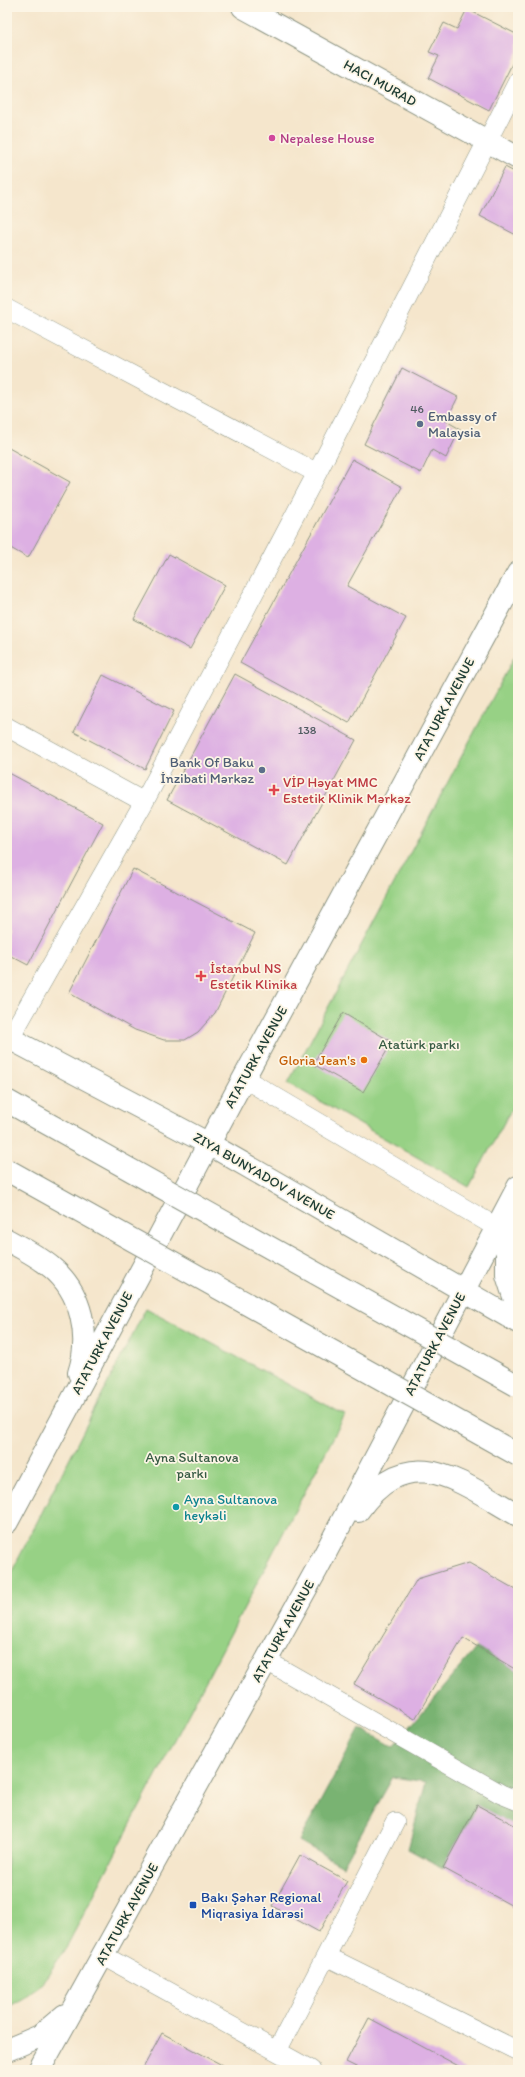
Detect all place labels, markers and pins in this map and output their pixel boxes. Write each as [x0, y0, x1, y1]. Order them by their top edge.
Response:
place label: Nepalese House [280, 130, 375, 147]
marker: Nepalese House [267, 133, 277, 143]
place label: Embassy of Malaysia [428, 408, 497, 441]
marker: Embassy of Malaysia [415, 419, 425, 429]
place label: Bank Of Baku İnzibati Mərkəz [161, 754, 255, 787]
marker: Bank Of Baku İnzibati Mərkəz [257, 765, 267, 775]
place label: VİP Həyat MMC Estetik Klinik Mərkəz [283, 774, 411, 807]
marker: VİP Həyat MMC Estetik Klinik Mərkəz [268, 784, 280, 796]
place label: İstanbul NS Estetik Klinika [210, 960, 297, 993]
marker: İstanbul NS Estetik Klinika [195, 970, 207, 982]
place label: Gloria Jean's [279, 1052, 356, 1069]
marker: Gloria Jean's [359, 1055, 369, 1065]
place label: Ayna Sultanova heykəli [184, 1491, 277, 1524]
marker: Ayna Sultanova heykəli [171, 1502, 181, 1512]
place label: Bakı Şəhər Regional Miqrasiya İdarəsi [201, 1889, 322, 1922]
marker: Bakı Şəhər Regional Miqrasiya İdarəsi [188, 1900, 198, 1910]

